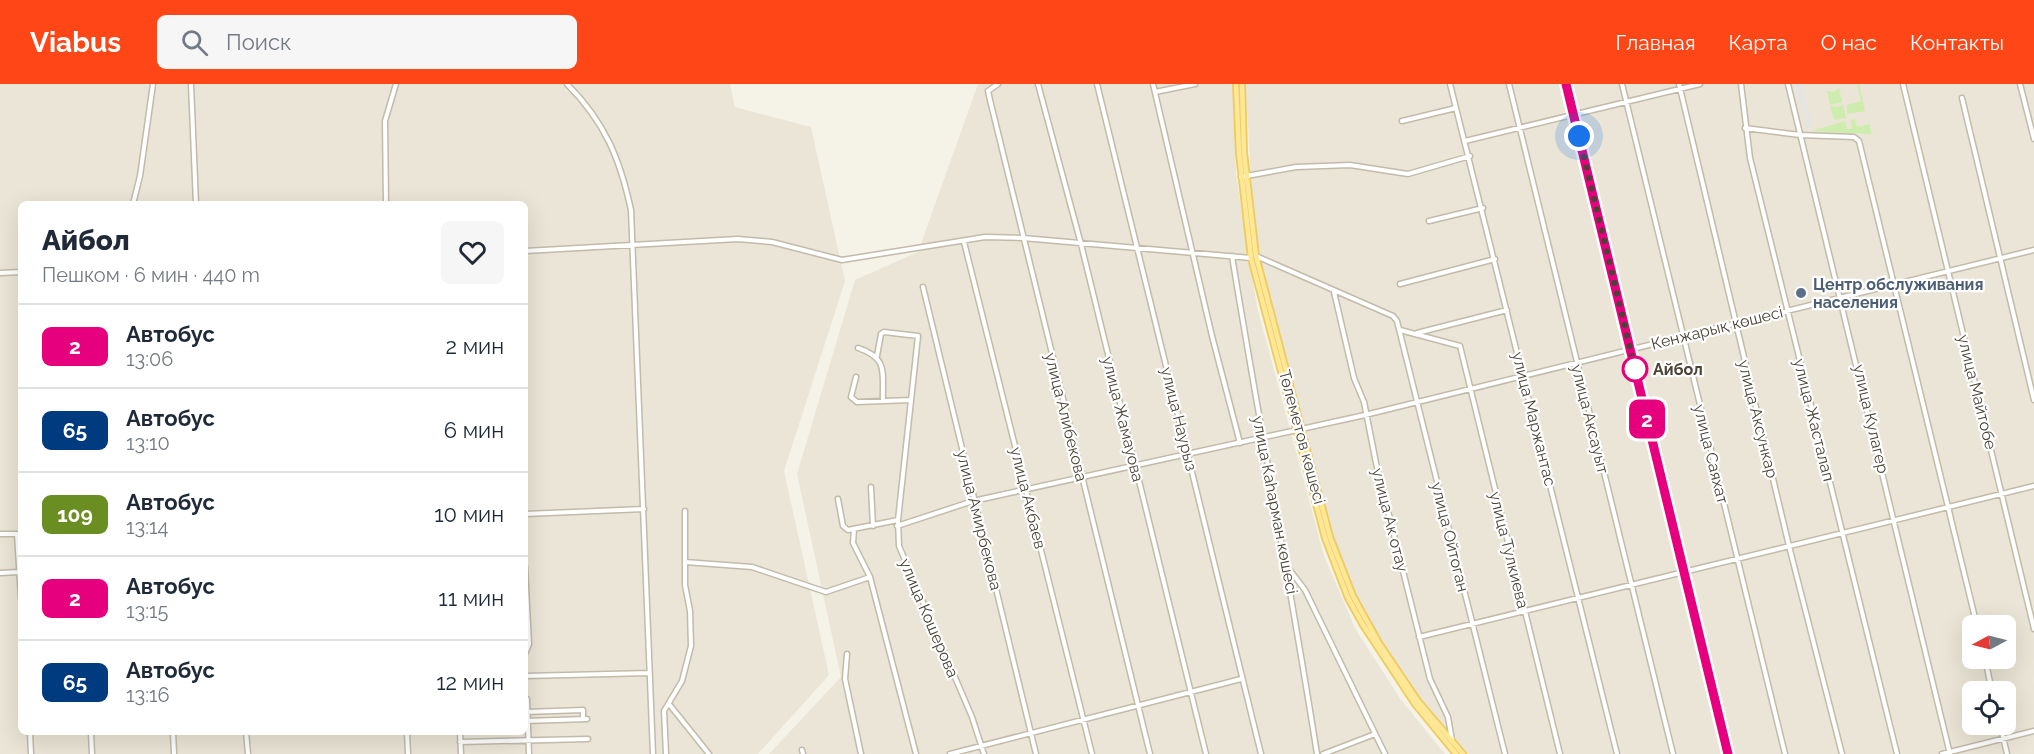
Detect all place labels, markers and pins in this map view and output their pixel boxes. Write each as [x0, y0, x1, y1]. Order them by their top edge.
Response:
place label: Центр обслуживания населения [1813, 275, 1983, 312]
marker: Центр обслуживания населения [1794, 286, 1808, 300]
marker: Айбол [1622, 356, 1648, 382]
place label: Айбол [1653, 360, 1703, 379]

